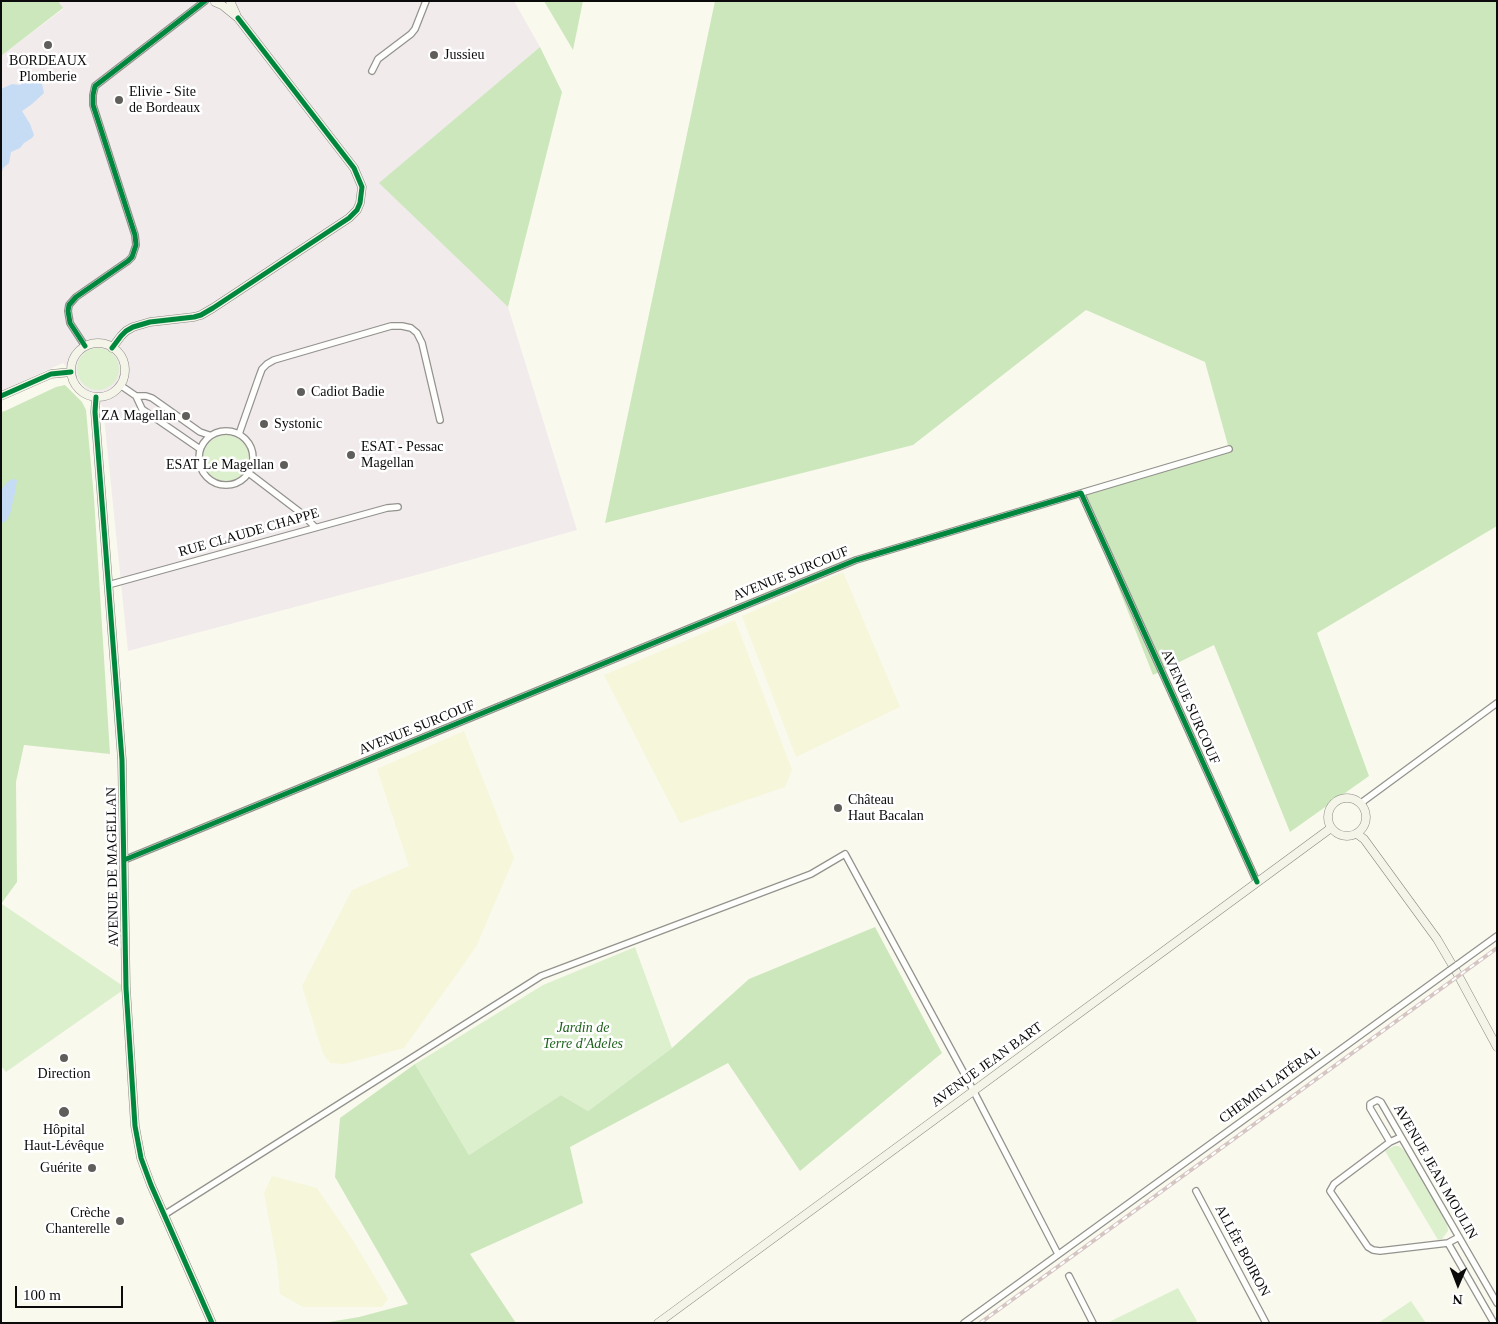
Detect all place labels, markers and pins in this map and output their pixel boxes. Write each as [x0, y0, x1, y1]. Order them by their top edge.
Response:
marker: BORDEAUX Plomberie [42, 39, 54, 51]
place label: Jussieu [444, 47, 484, 63]
marker: Jussieu [428, 49, 440, 61]
place label: BORDEAUX Plomberie [9, 53, 87, 85]
place label: Elivie - Site de Bordeaux [129, 84, 200, 116]
marker: Elivie - Site de Bordeaux [113, 94, 125, 106]
place label: Cadiot Badie [311, 384, 384, 400]
marker: Cadiot Badie [295, 386, 307, 398]
place label: ZA Magellan [101, 408, 176, 424]
marker: ZA Magellan [180, 410, 192, 422]
place label: Systonic [274, 416, 322, 432]
marker: Systonic [258, 418, 270, 430]
place label: ESAT - Pessac Magellan [361, 439, 443, 472]
marker: ESAT - Pessac Magellan [345, 449, 357, 461]
place label: ESAT Le Magellan [166, 457, 274, 473]
marker: ESAT Le Magellan [278, 459, 290, 471]
place label: Château Haut Bacalan [848, 792, 924, 824]
marker: Château Haut Bacalan [832, 802, 844, 814]
marker: Direction [58, 1052, 70, 1064]
place label: Direction [38, 1066, 90, 1082]
marker: Hôpital Haut-Lévêque [57, 1105, 71, 1119]
place label: Hôpital Haut-Lévêque [24, 1122, 104, 1154]
place label: Guérite [40, 1160, 82, 1176]
marker: Guérite [86, 1162, 98, 1174]
place label: Crèche Chanterelle [45, 1205, 110, 1238]
marker: Crèche Chanterelle [114, 1215, 126, 1227]

